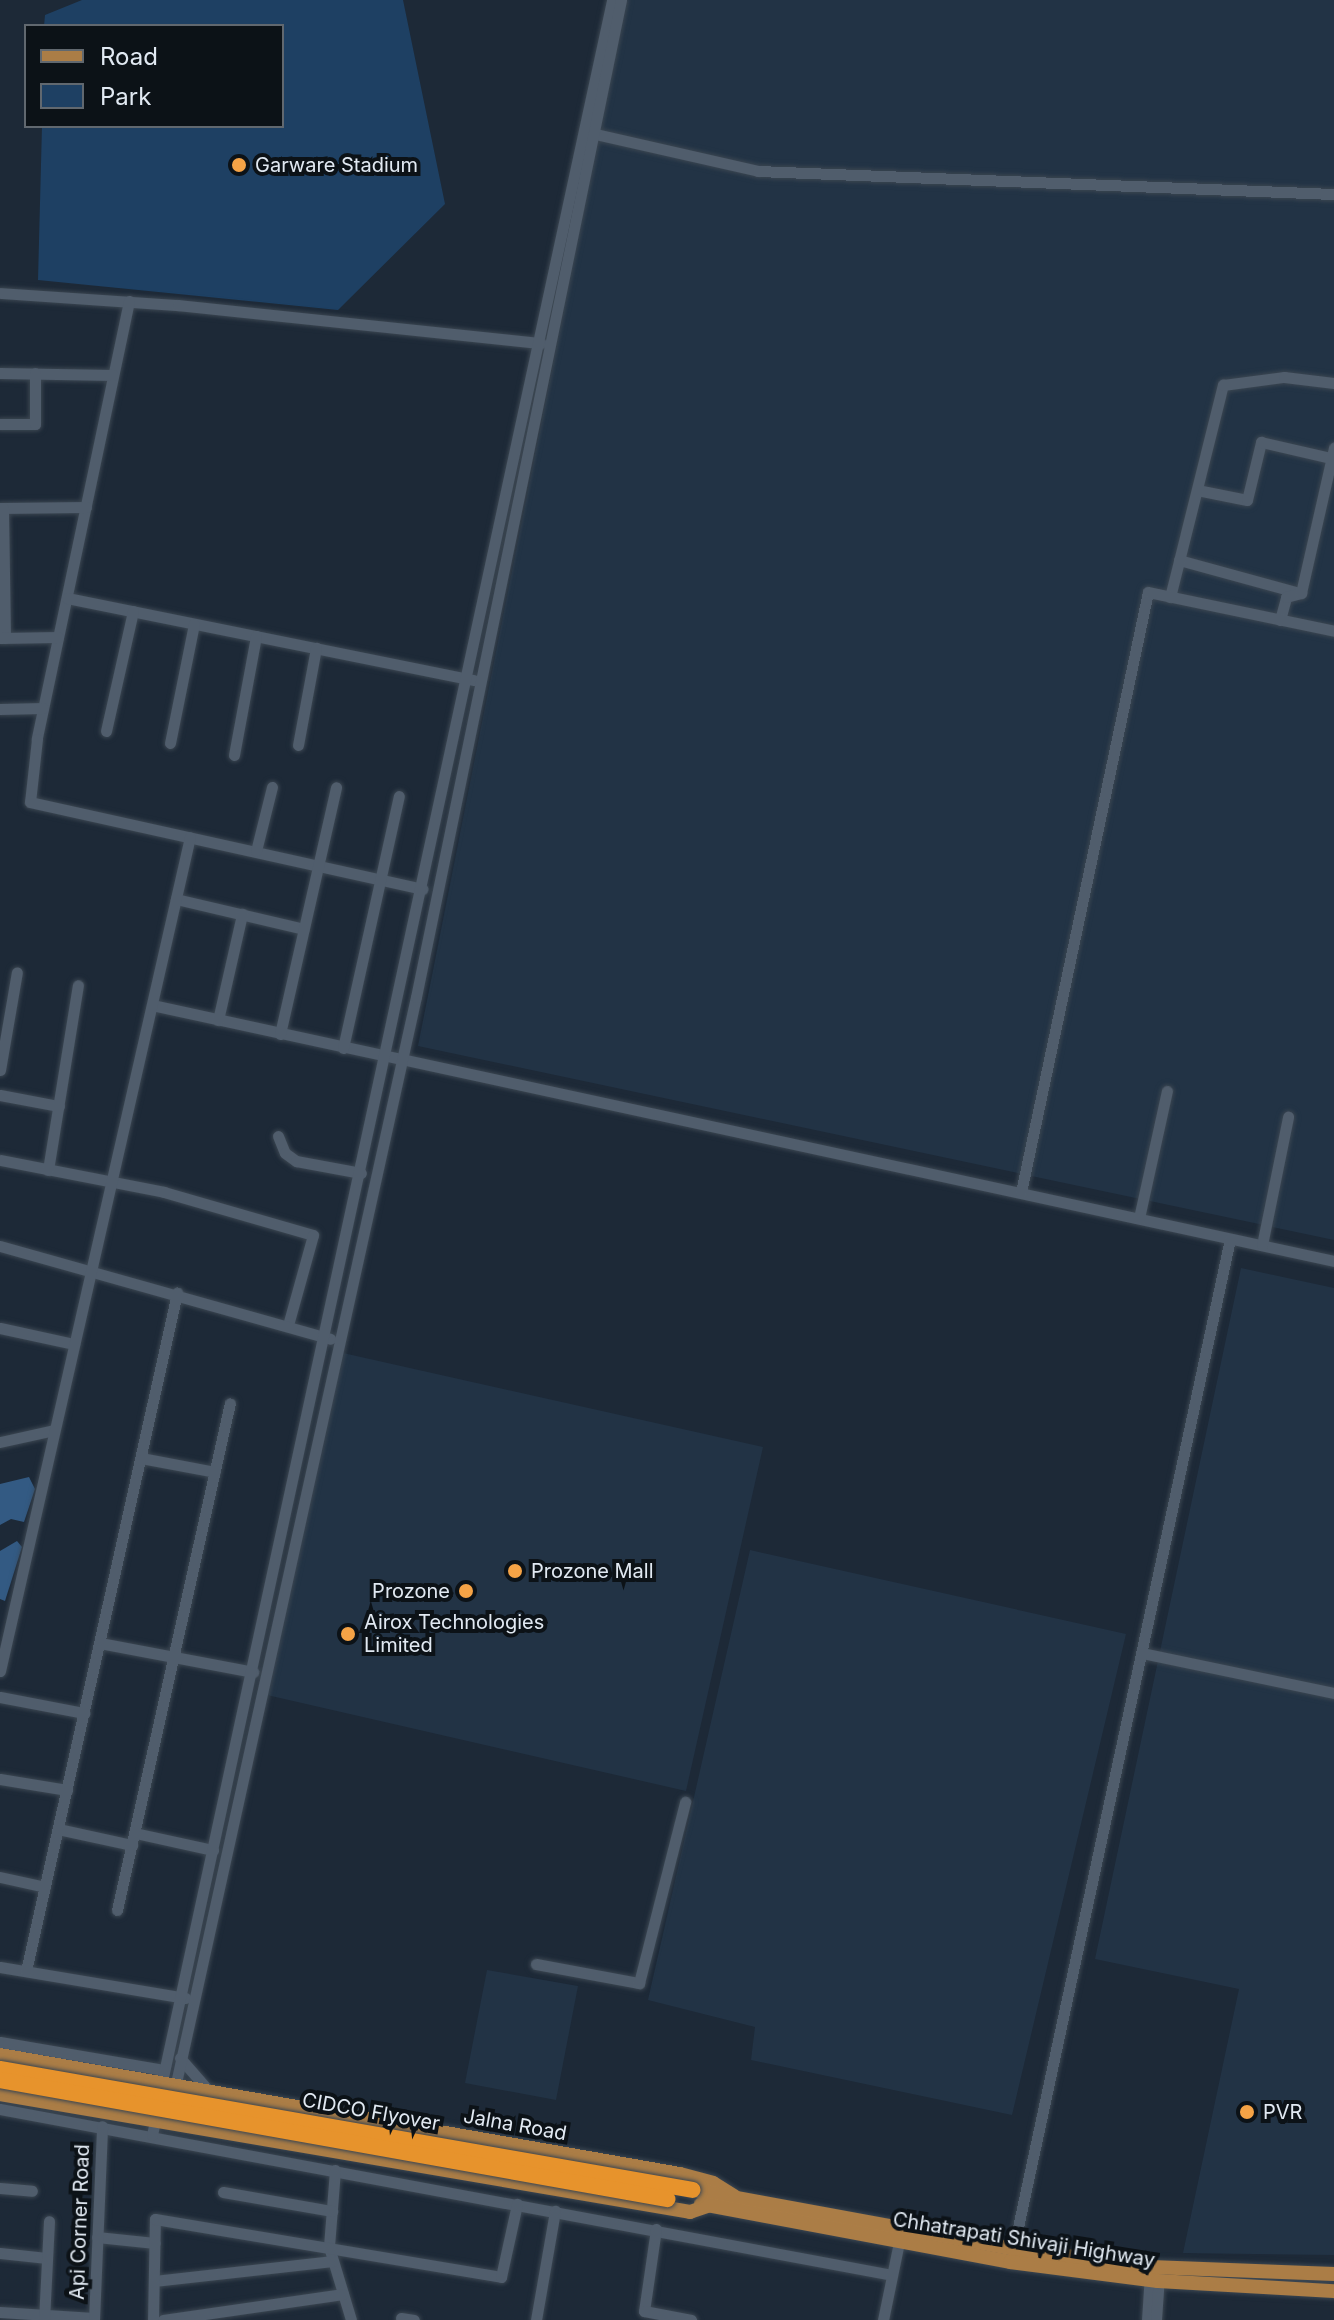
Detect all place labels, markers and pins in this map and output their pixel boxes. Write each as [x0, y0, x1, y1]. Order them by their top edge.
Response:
place label: Garware Stadium [255, 153, 418, 177]
marker: Garware Stadium [230, 156, 248, 174]
place label: Prozone Mall [531, 1559, 654, 1583]
marker: Prozone Mall [506, 1562, 524, 1580]
place label: Prozone [372, 1579, 450, 1603]
marker: Prozone [457, 1582, 475, 1600]
place label: Airox Technologies Limited [364, 1610, 544, 1657]
marker: Airox Technologies Limited [339, 1625, 357, 1643]
place label: PVR [1263, 2100, 1302, 2124]
marker: PVR [1238, 2103, 1256, 2121]

